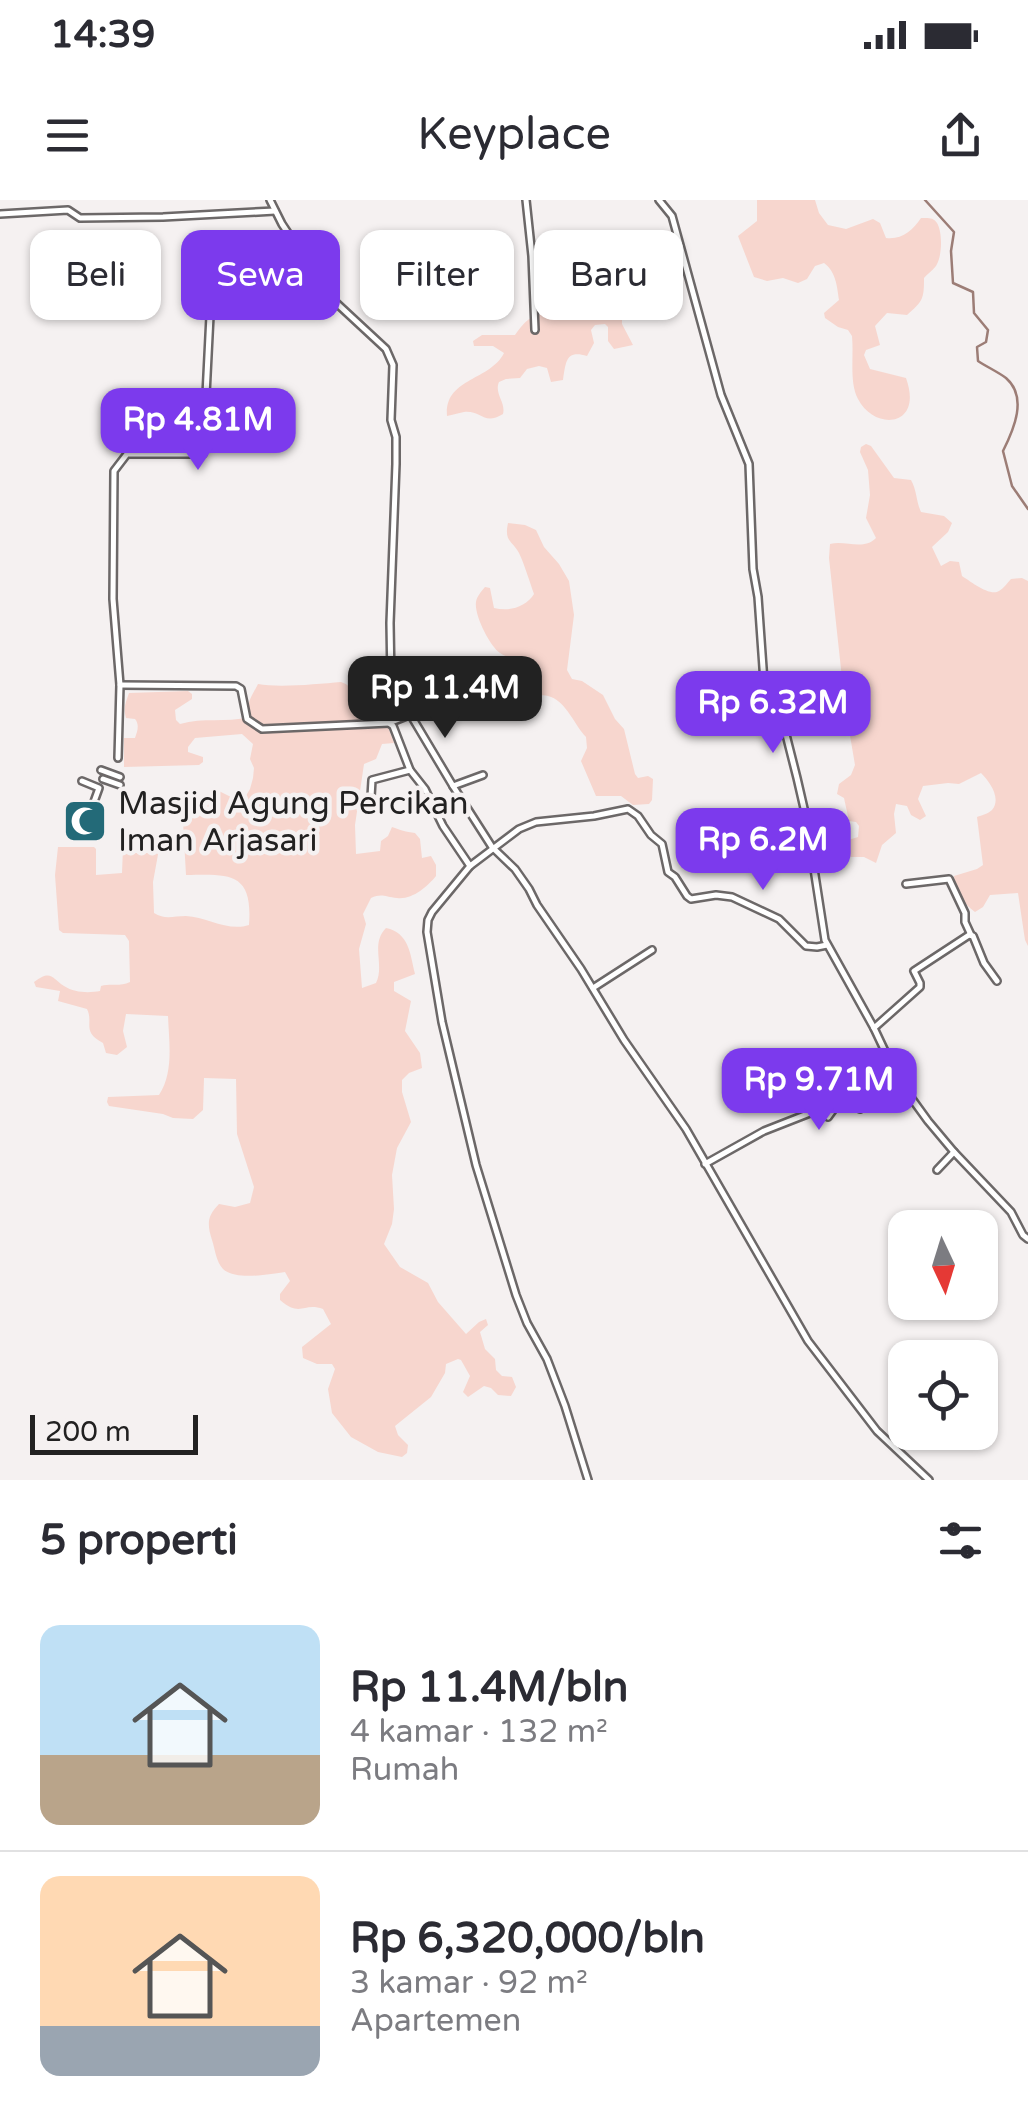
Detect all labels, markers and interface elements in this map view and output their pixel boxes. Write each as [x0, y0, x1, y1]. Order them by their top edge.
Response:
text: 14:39 [50, 12, 155, 58]
icon: menu [40, 108, 95, 163]
text: Keyplace [417, 108, 611, 162]
icon: share [933, 108, 988, 163]
chip: Beli [30, 230, 161, 320]
chip: Sewa [181, 230, 340, 320]
chip: Filter [360, 230, 514, 320]
chip: Baru [534, 230, 683, 320]
pin: Rp 4.81M [95, 388, 301, 473]
text: Rp 4.81M [123, 401, 273, 439]
pin: Rp 11.4M [342, 656, 548, 741]
text: Rp 11.4M [370, 669, 520, 707]
pin: Rp 6.32M [670, 671, 876, 756]
text: Rp 6.32M [698, 684, 848, 722]
place label: Masjid Agung Percikan Iman Arjasari [118, 785, 469, 860]
mosque icon: Masjid Agung Percikan Iman Arjasari [62, 798, 108, 844]
pin: Rp 6.2M [671, 808, 855, 893]
text: Rp 6.2M [698, 821, 828, 859]
pin: Rp 9.71M [716, 1048, 922, 1133]
text: Rp 9.71M [744, 1061, 894, 1099]
north arrow [888, 1210, 998, 1320]
map controls [888, 1210, 998, 1450]
button: locate [888, 1340, 998, 1450]
scale bar [30, 1410, 198, 1454]
text: 200 m [45, 1415, 131, 1449]
icon: filters [933, 1513, 988, 1568]
text: 5 properti [40, 1515, 238, 1566]
text: Rp 11.4M/bln [350, 1662, 628, 1713]
icon: home [120, 1665, 240, 1785]
text: 4 kamar · 132 m² [350, 1713, 608, 1751]
text: Rumah [350, 1751, 459, 1789]
text: Rp 6,320,000/bln [350, 1913, 705, 1964]
icon: home [120, 1916, 240, 2036]
text: 3 kamar · 92 m² [350, 1964, 588, 2002]
text: Apartemen [350, 2002, 521, 2040]

